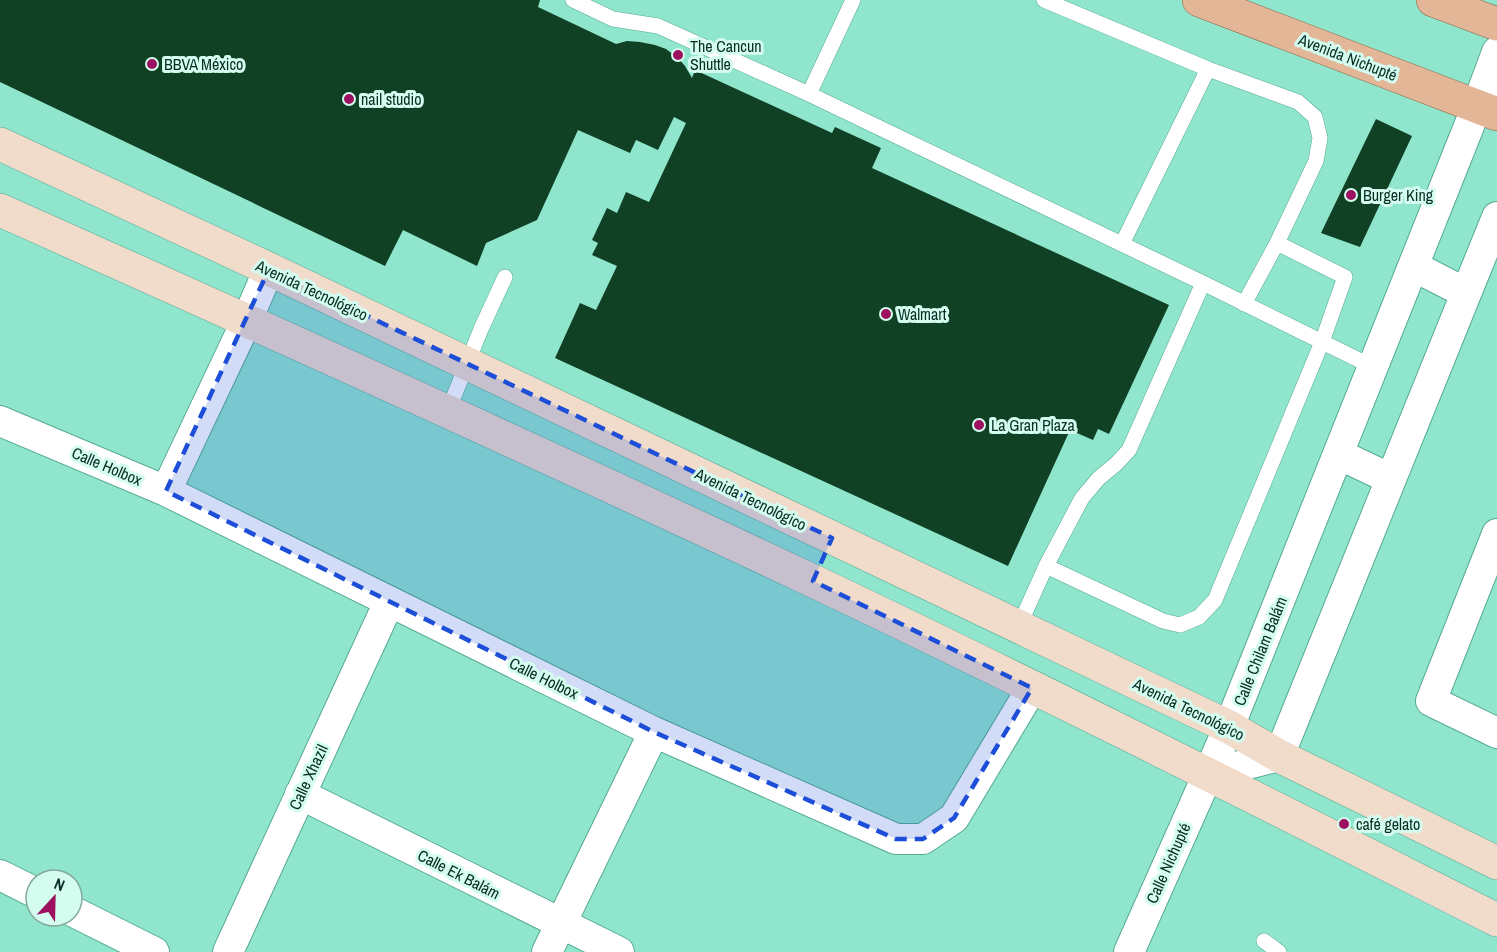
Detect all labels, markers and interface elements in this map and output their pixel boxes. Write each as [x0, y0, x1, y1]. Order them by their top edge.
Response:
street label: Avenida Nichupté [1295, 28, 1401, 86]
place label: The Cancun Shuttle [690, 35, 761, 75]
marker: The Cancun Shuttle [671, 48, 685, 62]
place label: BBVA México [164, 53, 243, 75]
marker: BBVA México [145, 57, 159, 71]
place label: nail studio [361, 88, 422, 110]
marker: nail studio [342, 92, 356, 106]
place label: Burger King [1363, 184, 1434, 206]
marker: Burger King [1344, 188, 1358, 202]
street label: Avenida Tecnológico [251, 254, 372, 326]
place label: Walmart [898, 303, 947, 325]
marker: Walmart [879, 307, 893, 321]
place label: La Gran Plaza [991, 414, 1076, 436]
marker: La Gran Plaza [972, 418, 986, 432]
street label: Calle Holbox [68, 441, 146, 491]
street label: Avenida Tecnológico [691, 462, 810, 535]
street label: Calle Chilam Balám [1228, 593, 1292, 709]
street label: Calle Holbox [506, 652, 583, 704]
street label: Avenida Tecnológico [1129, 672, 1248, 745]
street label: Calle Xhazil [283, 741, 333, 813]
place label: café gelato [1356, 813, 1420, 835]
marker: café gelato [1337, 817, 1351, 831]
street label: Calle Nichupté [1140, 819, 1196, 907]
street label: Calle Ek Balám [414, 844, 504, 904]
north arrow [24, 868, 84, 928]
text: N [51, 872, 68, 896]

